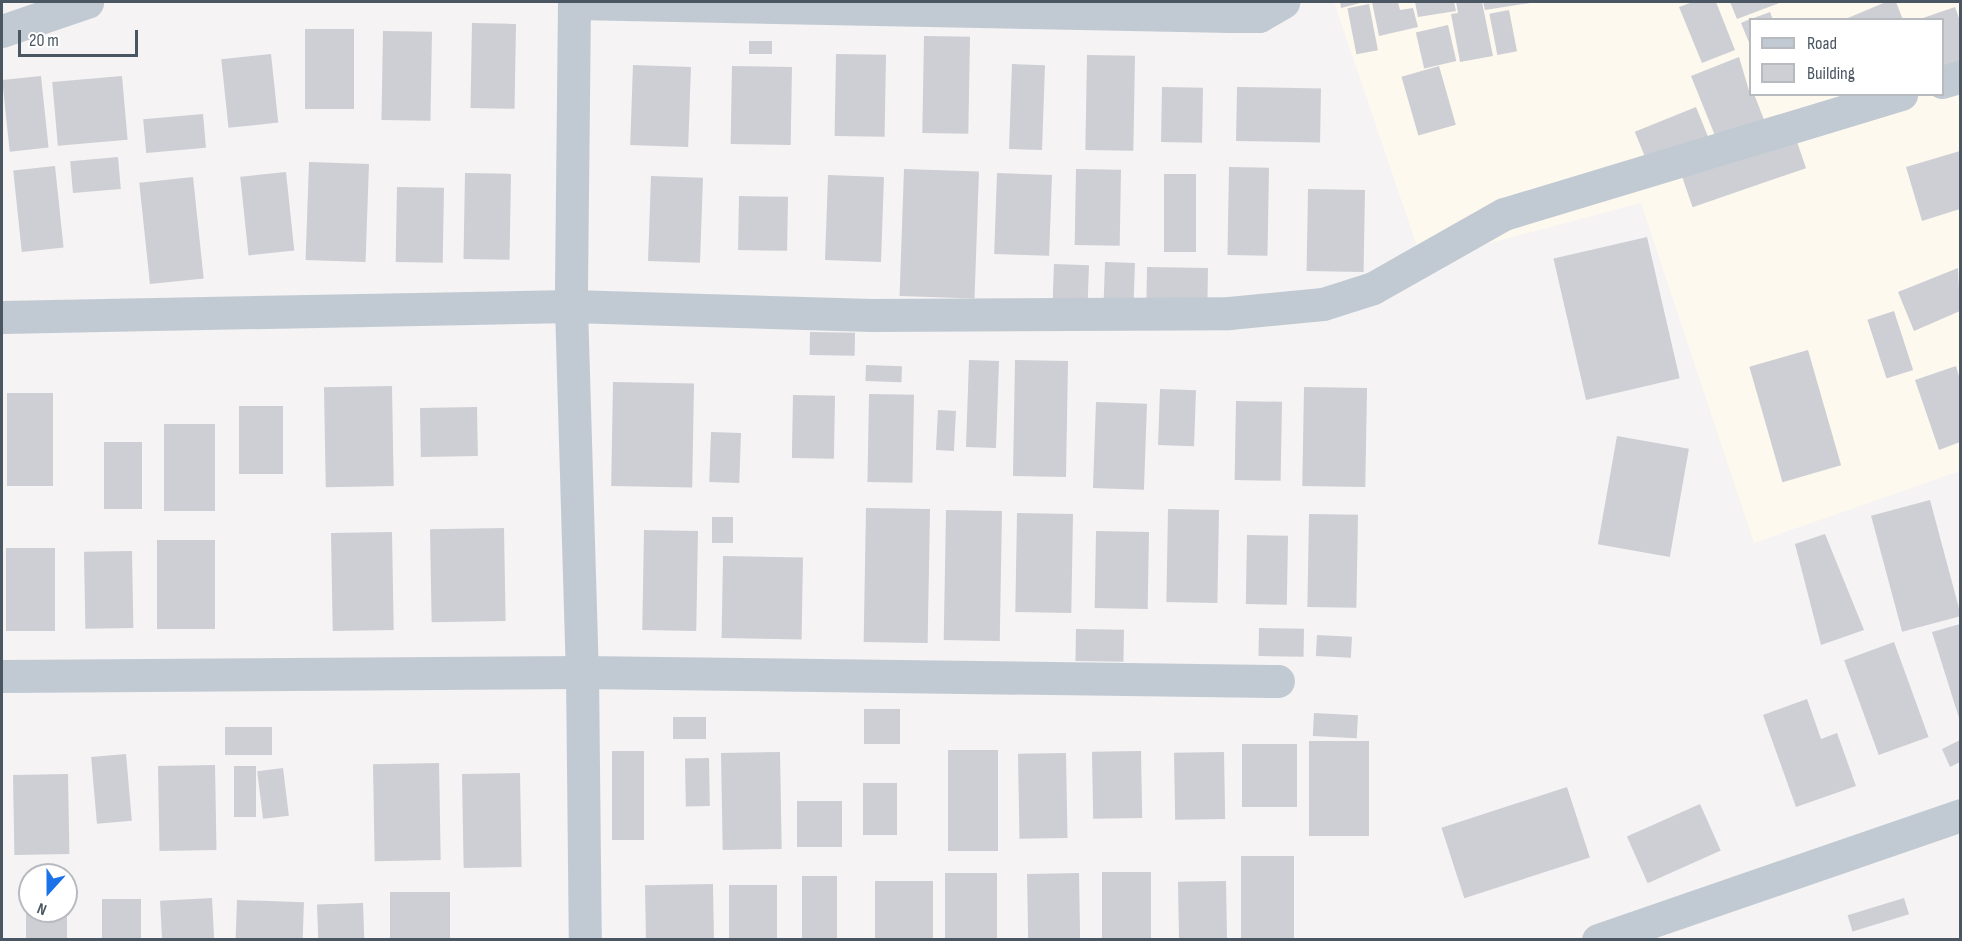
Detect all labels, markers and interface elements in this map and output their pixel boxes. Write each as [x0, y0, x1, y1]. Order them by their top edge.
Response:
scale bar [21, 18, 141, 56]
legend [1749, 18, 1944, 96]
text: 20 m [29, 30, 59, 51]
text: Road [1807, 33, 1837, 54]
text: Building [1807, 63, 1855, 84]
north arrow [18, 863, 78, 923]
text: N [35, 898, 49, 919]

